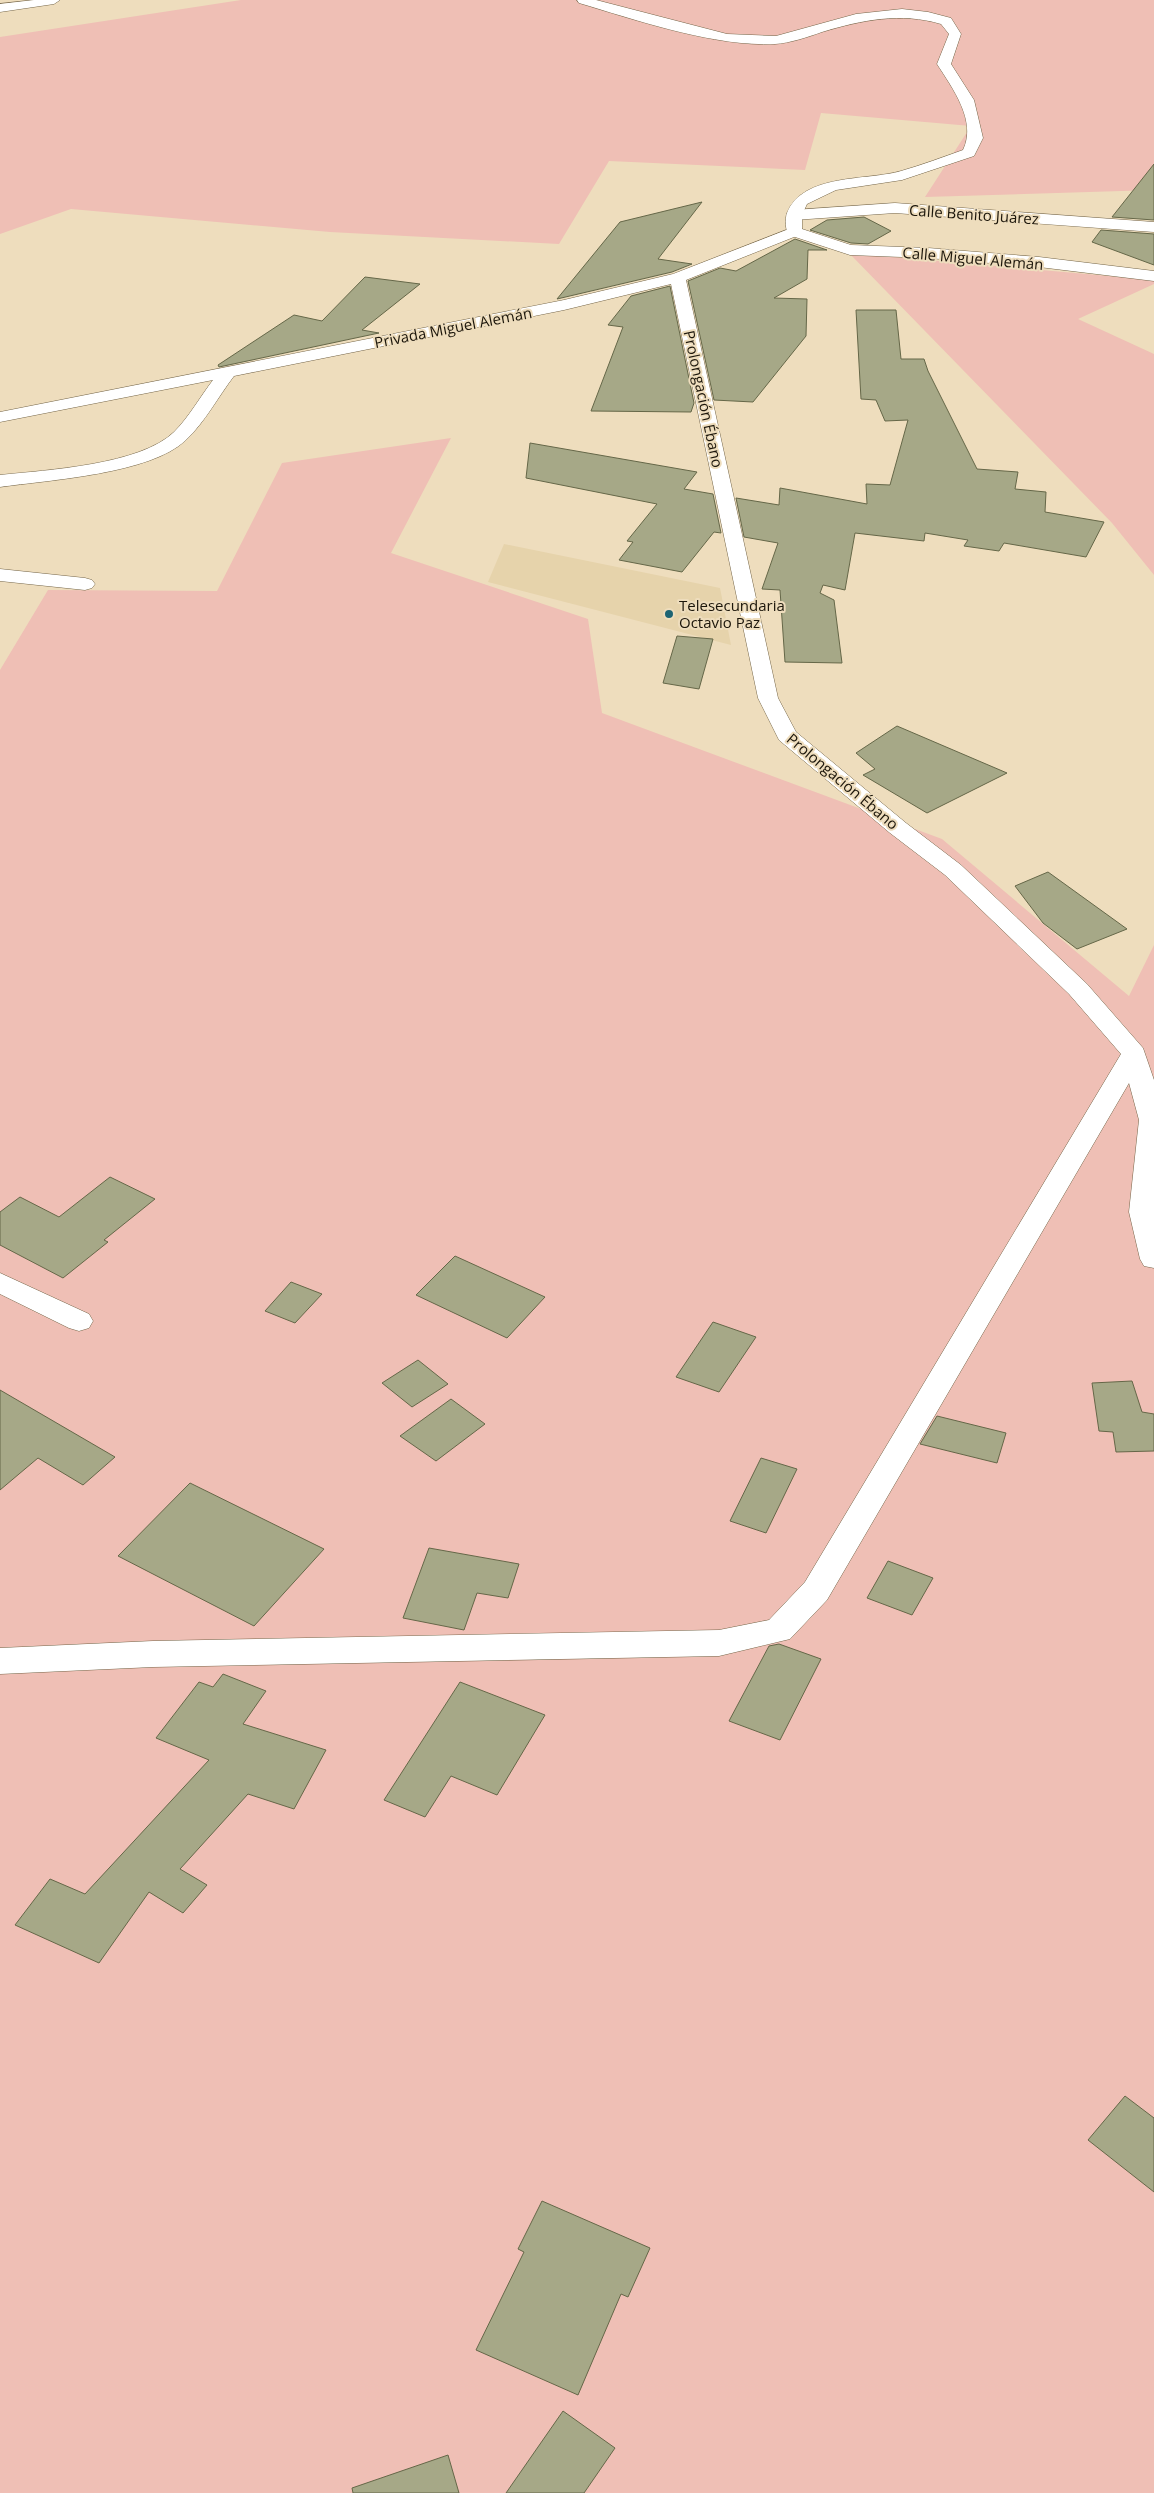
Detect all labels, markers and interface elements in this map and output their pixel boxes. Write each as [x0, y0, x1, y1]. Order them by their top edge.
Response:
street label: Calle Benito Juárez [908, 199, 1040, 229]
street label: Calle Miguel Alemán [902, 242, 1044, 274]
street label: Privada Miguel Alemán [373, 302, 533, 352]
street label: Prolongación Ébano [680, 329, 728, 469]
place label: Telesecundaria Octavio Paz [679, 595, 785, 632]
marker: Telesecundaria Octavio Paz [663, 608, 675, 620]
street label: Prolongación Ébano [783, 728, 903, 834]

